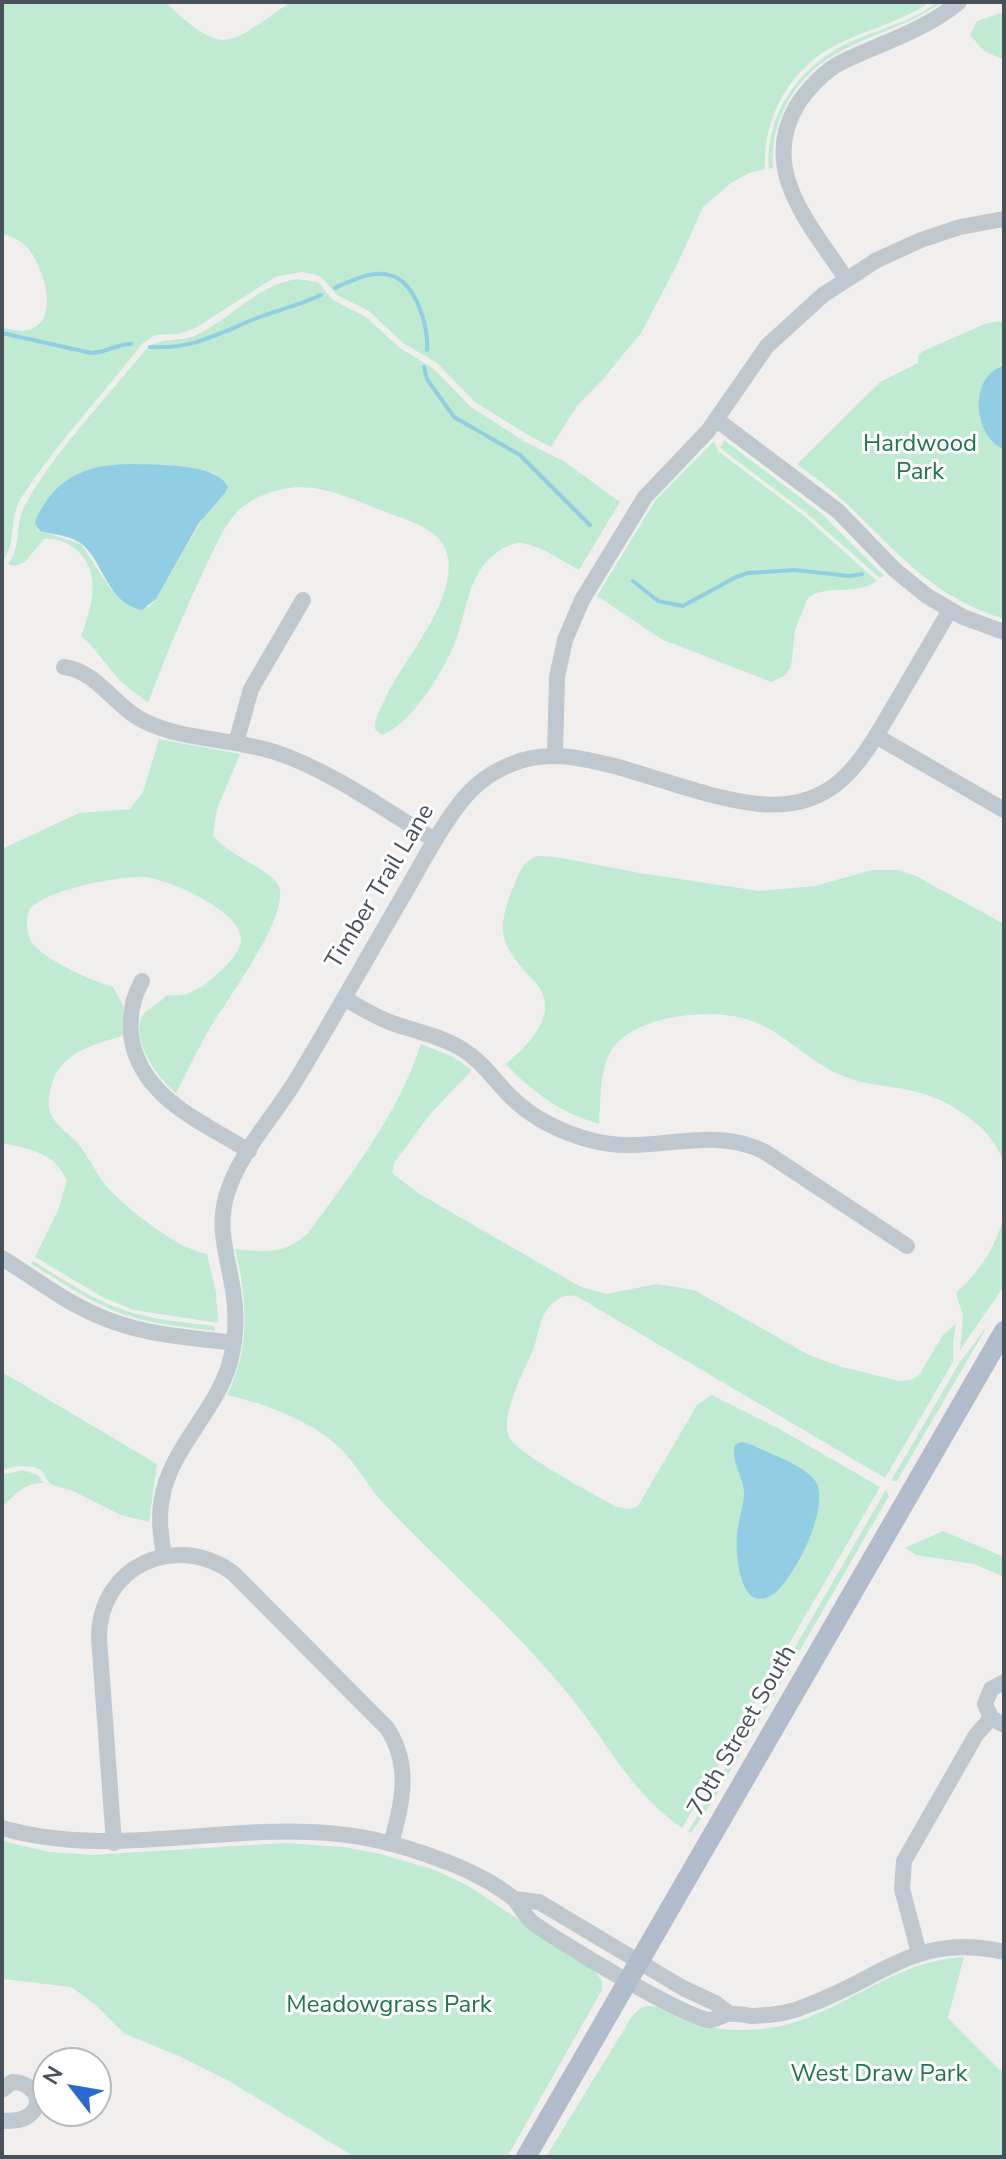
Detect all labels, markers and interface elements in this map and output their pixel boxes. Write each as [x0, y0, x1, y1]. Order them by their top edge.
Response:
park label: Hardwood Park [863, 431, 977, 487]
street label: Timber Trail Lane [321, 799, 441, 975]
street label: 70th Street South [682, 1641, 804, 1821]
park label: Meadowgrass Park [286, 1992, 492, 2020]
north arrow [32, 2047, 112, 2127]
text: N [36, 2061, 70, 2090]
park label: West Draw Park [791, 2061, 967, 2089]

